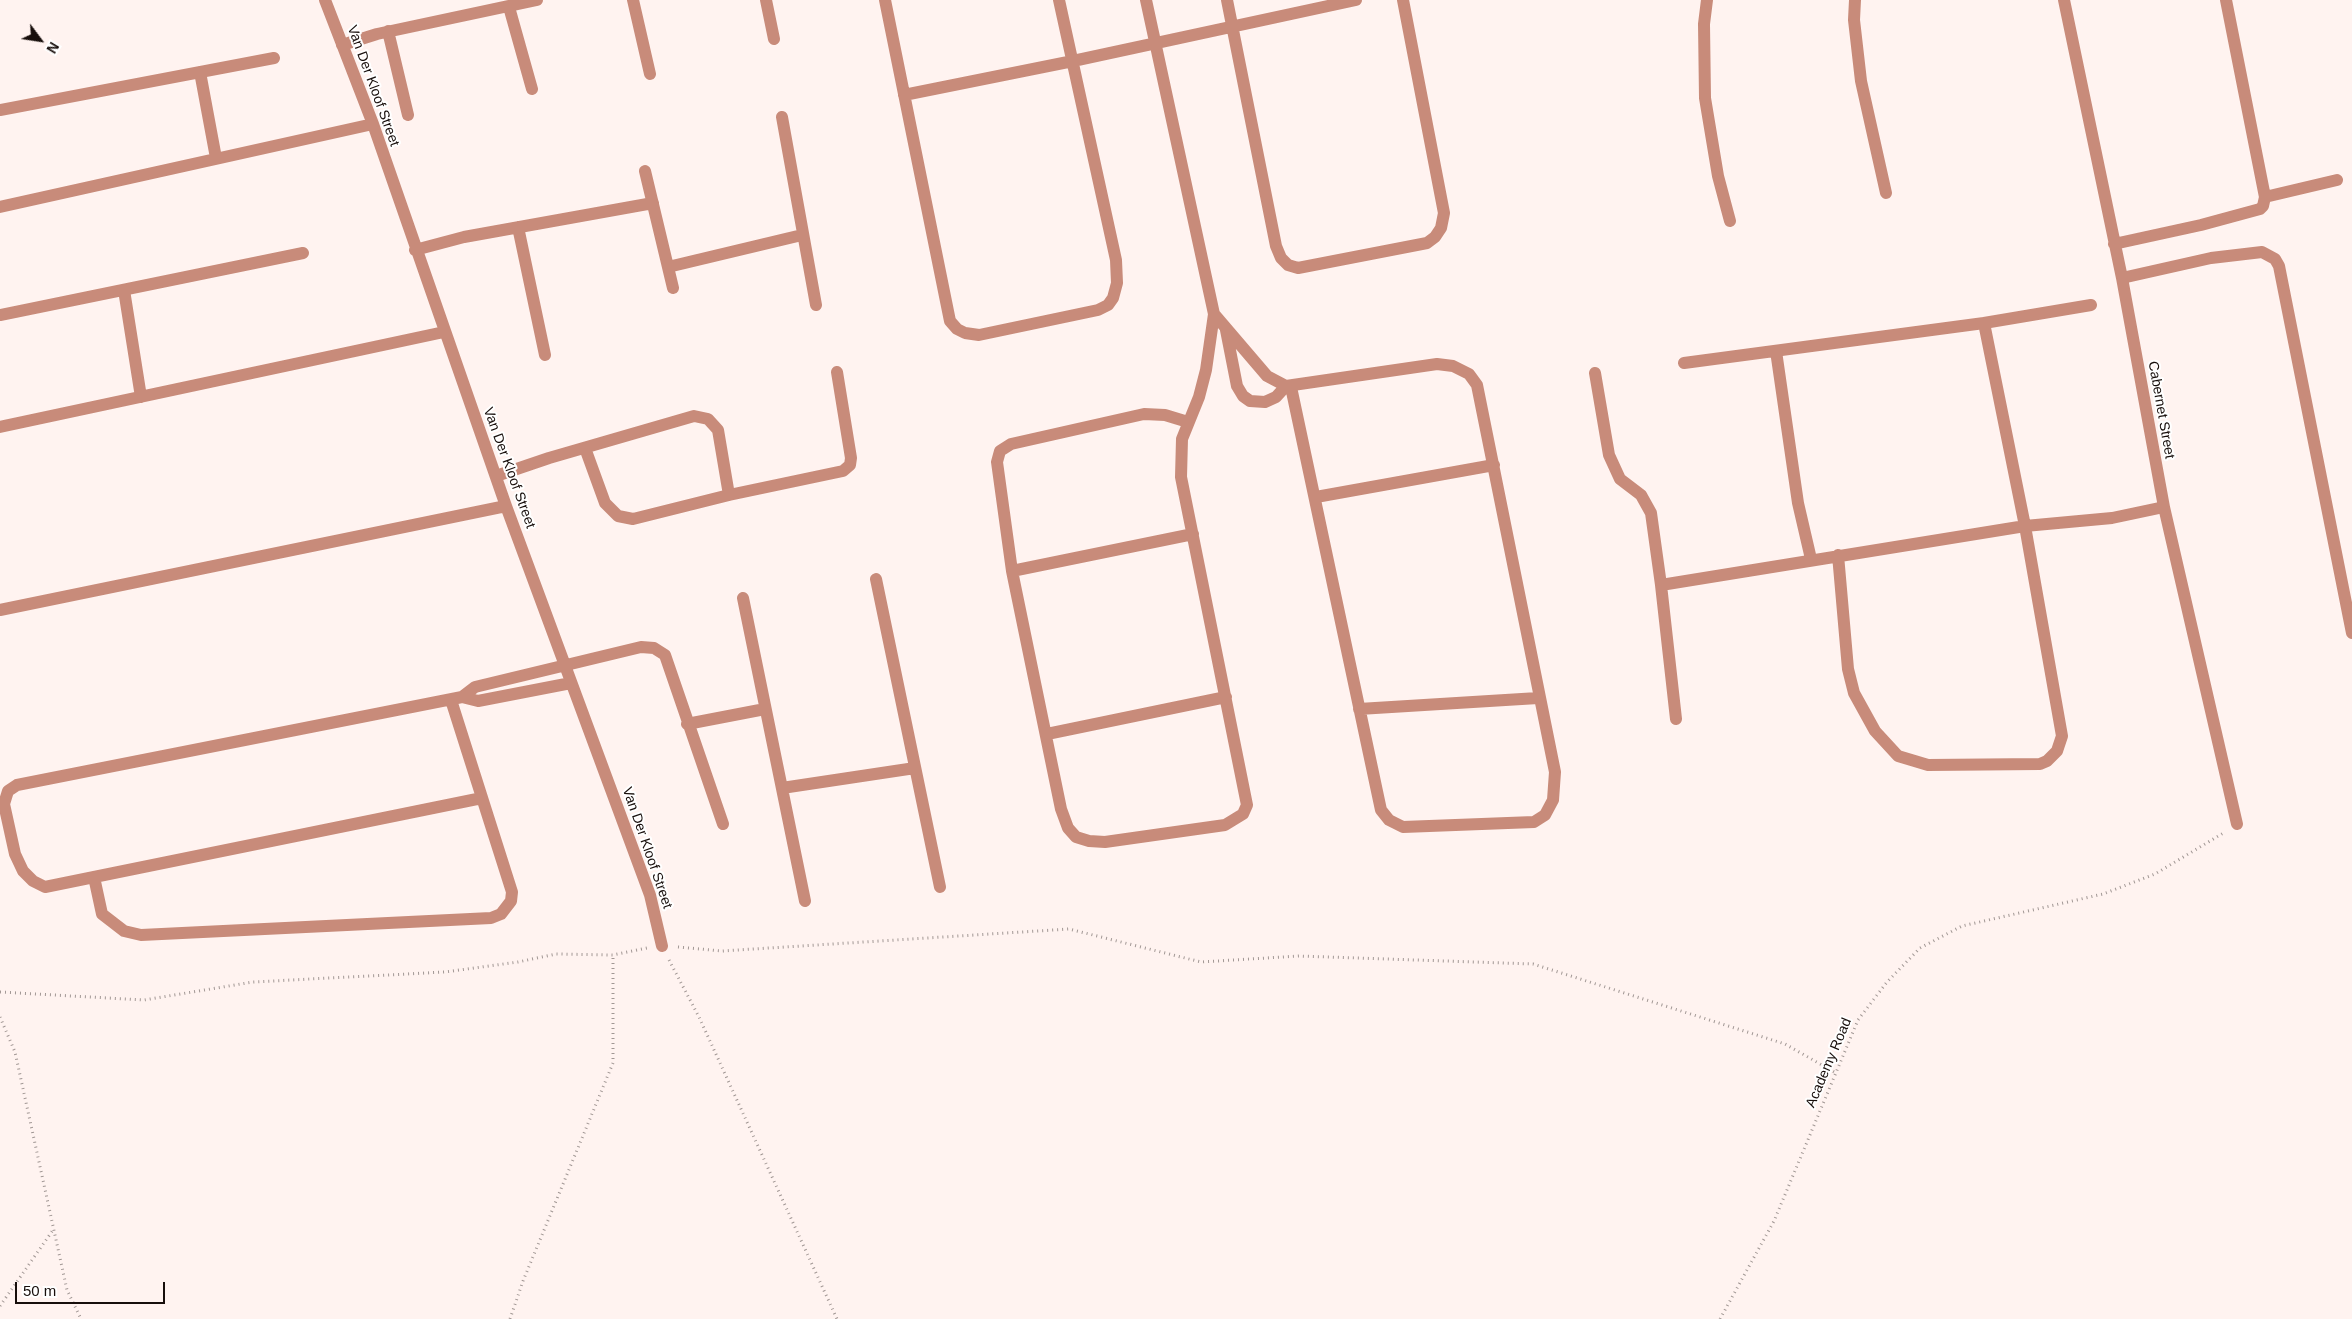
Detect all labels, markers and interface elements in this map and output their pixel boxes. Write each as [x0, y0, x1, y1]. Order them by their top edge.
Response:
north arrow [15, 15, 65, 65]
street label: Van Der Kloof Street [343, 23, 403, 149]
text: N [43, 39, 62, 56]
street label: Cabernet Street [2144, 360, 2178, 460]
street label: Van Der Kloof Street [479, 405, 539, 531]
street label: Van Der Kloof Street [618, 785, 676, 911]
street label: Academy Road [1803, 1016, 1855, 1110]
scale bar [18, 1272, 168, 1304]
text: 50 m [23, 1282, 56, 1299]

